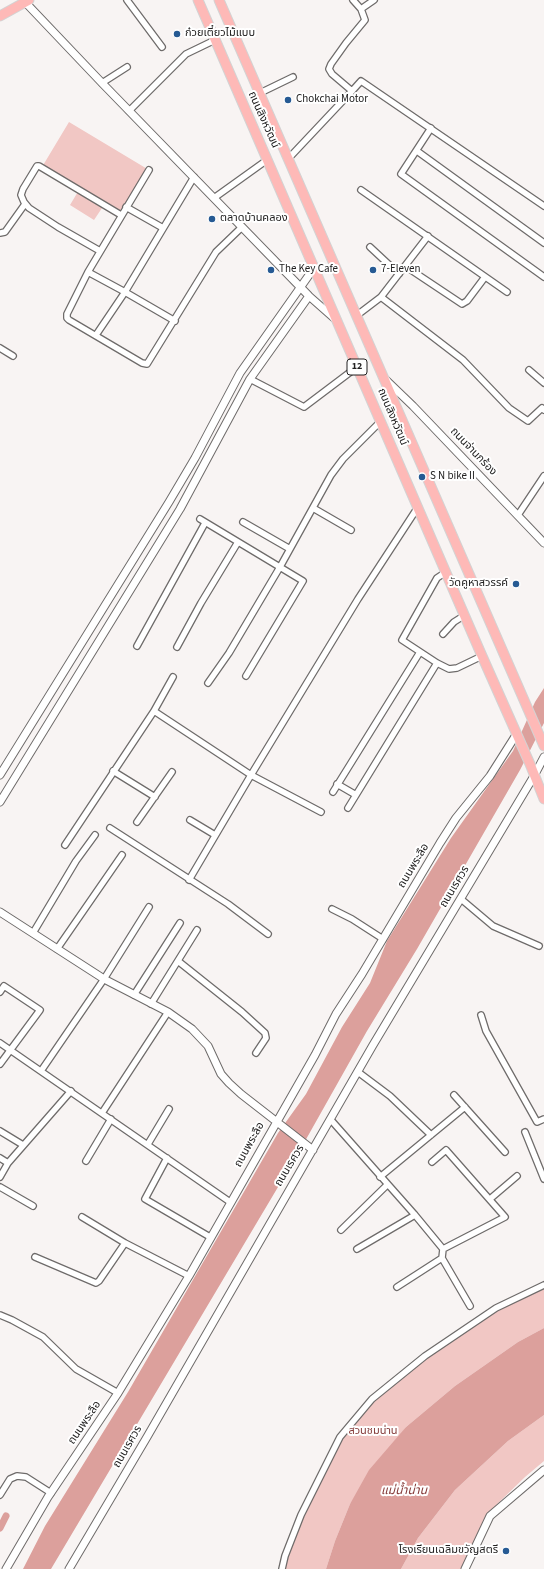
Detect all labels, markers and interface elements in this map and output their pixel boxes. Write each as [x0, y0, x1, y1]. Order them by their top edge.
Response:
place label: ก๋วยเตี๋ยวไม้แบบ [185, 27, 255, 41]
marker: ก๋วยเตี๋ยวไม้แบบ [172, 29, 182, 39]
street label: ถนนสิงหวัฒน์ [245, 90, 281, 150]
place label: Chokchai Motor [296, 93, 368, 107]
marker: Chokchai Motor [283, 95, 293, 105]
place label: ตลาดบ้านคลอง [220, 212, 288, 226]
marker: ตลาดบ้านคลอง [207, 214, 217, 224]
place label: The Key Cafe [279, 263, 338, 277]
place label: 7-Eleven [381, 263, 421, 277]
marker: The Key Cafe [266, 265, 276, 275]
marker: 7-Eleven [368, 265, 378, 275]
road number: 12 [347, 359, 367, 375]
street label: ถนนสิงหวัฒน์ [374, 386, 410, 448]
street label: ถนนจ่านกร้อง [447, 425, 499, 479]
place label: S N bike II [430, 470, 475, 484]
marker: S N bike II [417, 472, 427, 482]
place label: วัดคูหาสวรรค์ [449, 577, 508, 591]
marker: วัดคูหาสวรรค์ [511, 579, 521, 589]
street label: ถนนพระลือ [396, 841, 432, 891]
street label: ถนนเรศวร [437, 864, 473, 910]
street label: ถนนพระลือ [232, 1120, 268, 1170]
street label: ถนนเรศวร [272, 1143, 308, 1189]
street label: ถนนพระลือ [66, 1399, 104, 1447]
street label: ถนนเรศวร [111, 1424, 145, 1470]
park label: สวนชมน่าน [348, 1425, 398, 1439]
water label: แม่น้ำน่าน [381, 1484, 427, 1498]
place label: โรงเรียนเฉลิมขวัญสตรี [399, 1544, 498, 1558]
marker: โรงเรียนเฉลิมขวัญสตรี [501, 1546, 511, 1556]

